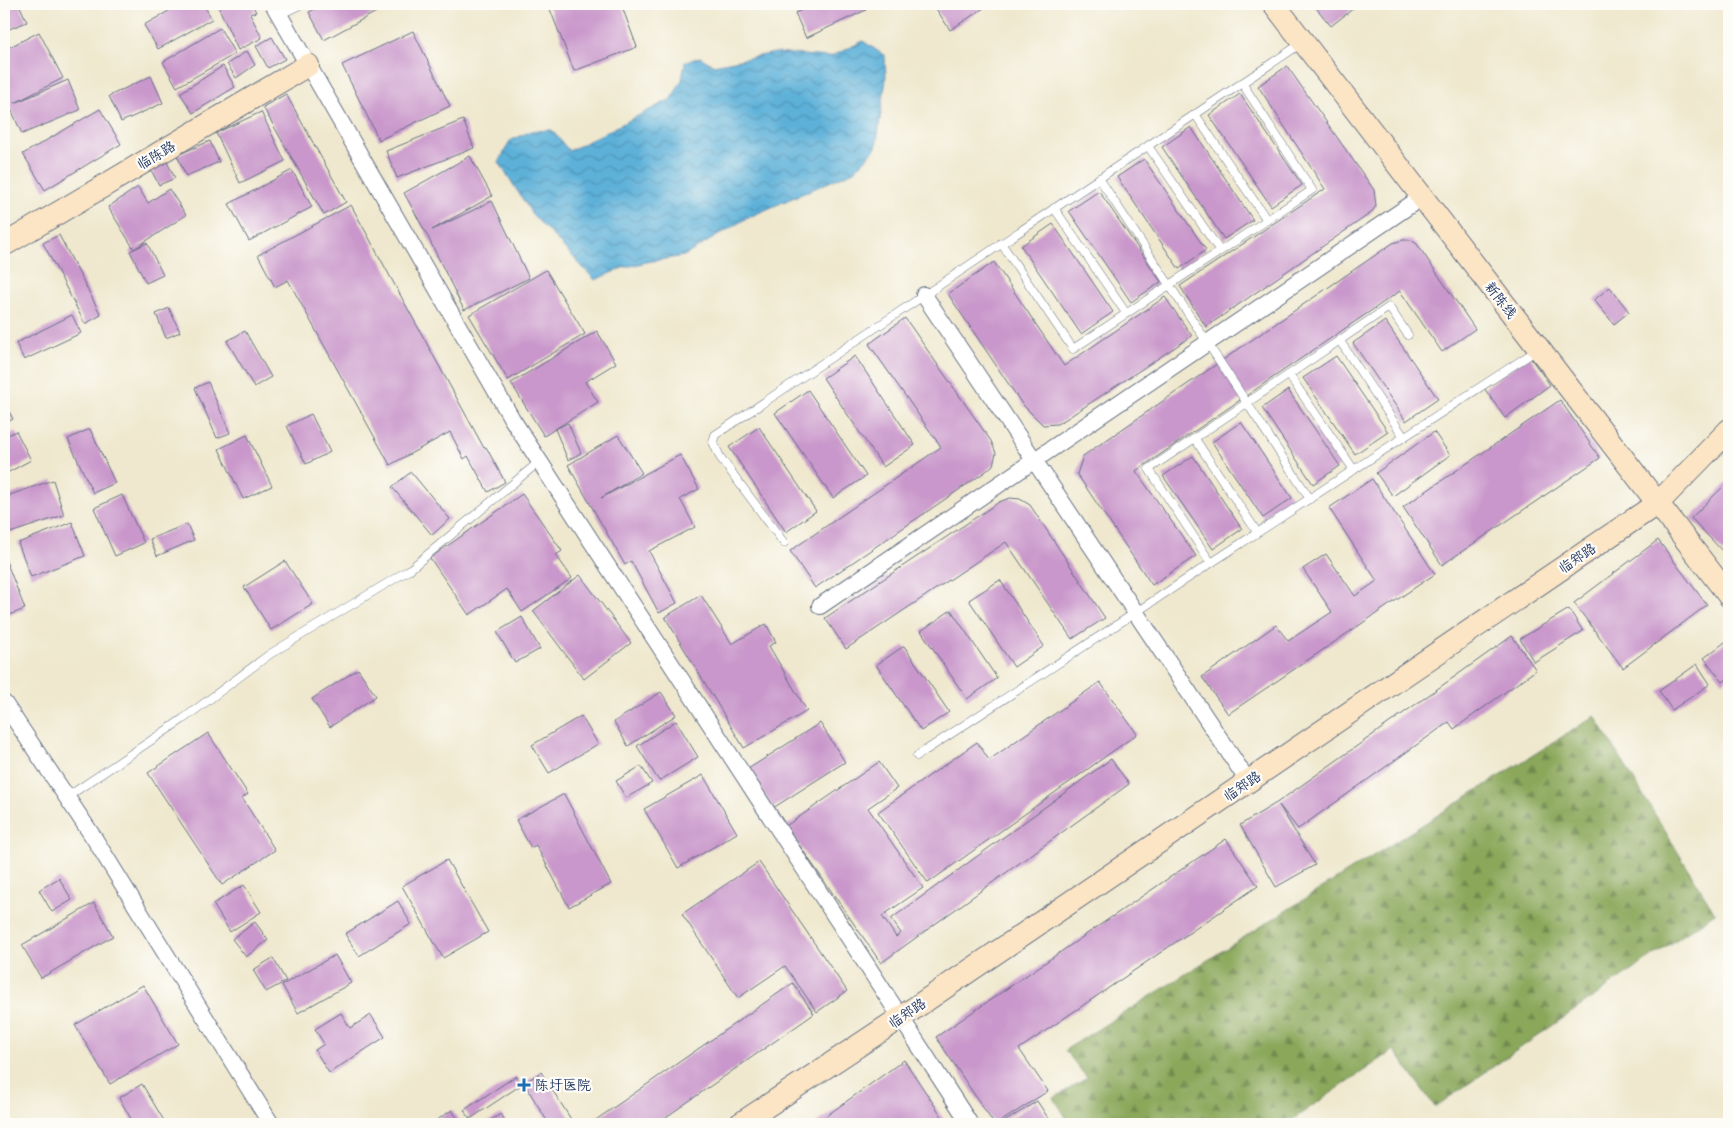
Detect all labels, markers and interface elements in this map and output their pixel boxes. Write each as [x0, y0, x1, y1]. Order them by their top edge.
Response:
street label: 临陈路 [133, 136, 179, 174]
street label: 新陈线 [1481, 277, 1522, 322]
street label: 临郑路 [1554, 538, 1599, 577]
street label: 临郑路 [1219, 766, 1264, 805]
street label: 临郑路 [884, 993, 929, 1032]
place label: 陈圩医院 [535, 1075, 591, 1094]
marker: 陈圩医院 [517, 1078, 531, 1092]

